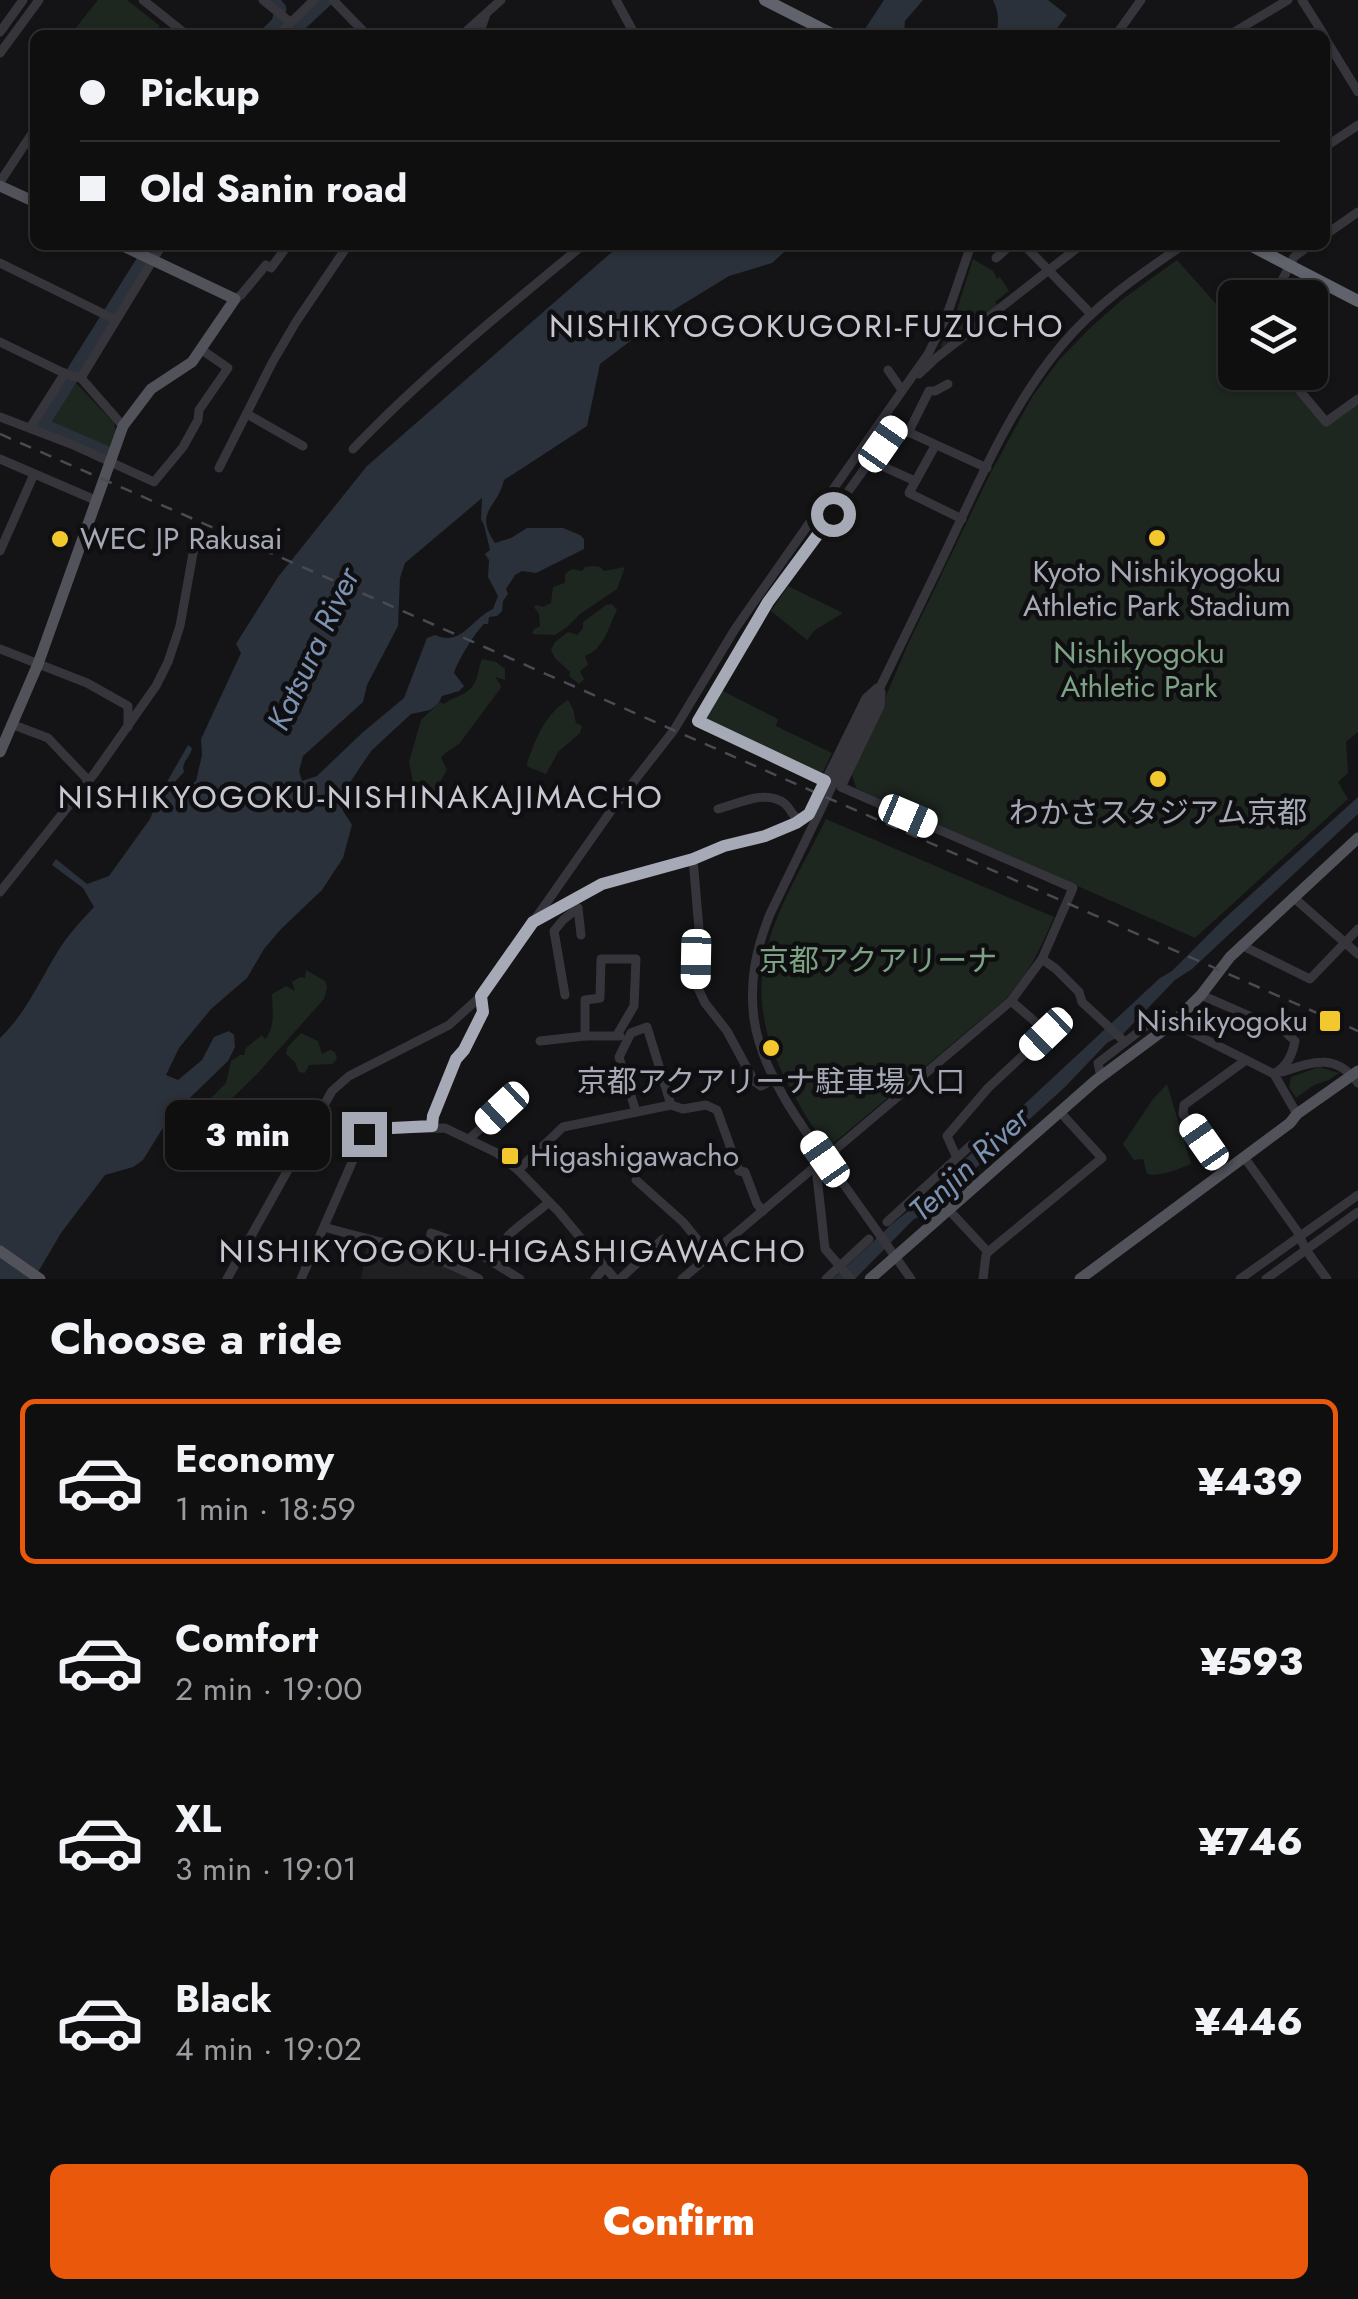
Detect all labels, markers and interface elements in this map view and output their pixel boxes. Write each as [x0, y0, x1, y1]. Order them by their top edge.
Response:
text: Pickup [140, 65, 260, 120]
text: Old Sanin road [140, 161, 408, 216]
map controls [1218, 280, 1328, 390]
button: layers [1218, 280, 1328, 390]
district label: NISHIKYOGOKUGORI-FUZUCHO [549, 303, 1065, 349]
car [854, 411, 912, 477]
route start [811, 492, 856, 537]
place label: WEC JP Rakusai [80, 517, 283, 560]
marker: Kyoto Nishikyogoku Athletic Park Stadium [1146, 527, 1168, 549]
marker: WEC JP Rakusai [49, 528, 71, 550]
place label: Kyoto Nishikyogoku Athletic Park Stadium [1023, 550, 1291, 627]
water label: Katsura River [255, 558, 372, 738]
park label: Nishikyogoku Athletic Park [1053, 631, 1225, 708]
marker: わかさスタジアム京都 [1147, 768, 1169, 790]
district label: NISHIKYOGOKU-NISHINAKAJIMACHO [58, 774, 664, 820]
car [875, 790, 941, 842]
place label: わかさスタジアム京都 [1009, 791, 1307, 834]
car [680, 929, 712, 989]
park label: 京都アクアリーナ [759, 939, 997, 982]
place label: Nishikyogoku [1136, 999, 1308, 1042]
car [1014, 1002, 1078, 1066]
marker: Nishikyogoku [1317, 1008, 1343, 1034]
marker: 京都アクアリーナ駐車場入口 [760, 1037, 782, 1059]
place label: 京都アクアリーナ駐車場入口 [577, 1060, 965, 1103]
car [470, 1077, 534, 1139]
water label: Tenjin River [898, 1094, 1041, 1232]
callout: 3 min [164, 1099, 329, 1169]
car [1175, 1109, 1233, 1175]
text: 3 min [205, 1112, 290, 1158]
route end [342, 1112, 387, 1157]
car [796, 1126, 854, 1192]
place label: Higashigawacho [530, 1134, 739, 1177]
marker: Higashigawacho [499, 1145, 521, 1167]
district label: NISHIKYOGOKU-HIGASHIGAWACHO [219, 1228, 807, 1274]
text: Choose a ride [50, 1306, 342, 1371]
text: Economy [175, 1431, 334, 1486]
icon: car [55, 1437, 145, 1527]
text: ¥439 [1198, 1454, 1303, 1509]
text: 1 min · 18:59 [175, 1486, 356, 1532]
text: Comfort [175, 1611, 318, 1666]
icon: car [55, 1617, 145, 1707]
text: ¥593 [1200, 1634, 1303, 1689]
text: 2 min · 19:00 [175, 1666, 363, 1712]
text: XL [175, 1791, 221, 1846]
icon: car [55, 1797, 145, 1887]
text: ¥746 [1198, 1814, 1303, 1869]
text: 3 min · 19:01 [175, 1846, 357, 1892]
text: Black [175, 1971, 272, 2026]
icon: car [55, 1977, 145, 2067]
text: ¥446 [1194, 1994, 1303, 2049]
text: 4 min · 19:02 [175, 2026, 362, 2072]
button: Confirm [50, 2164, 1308, 2279]

